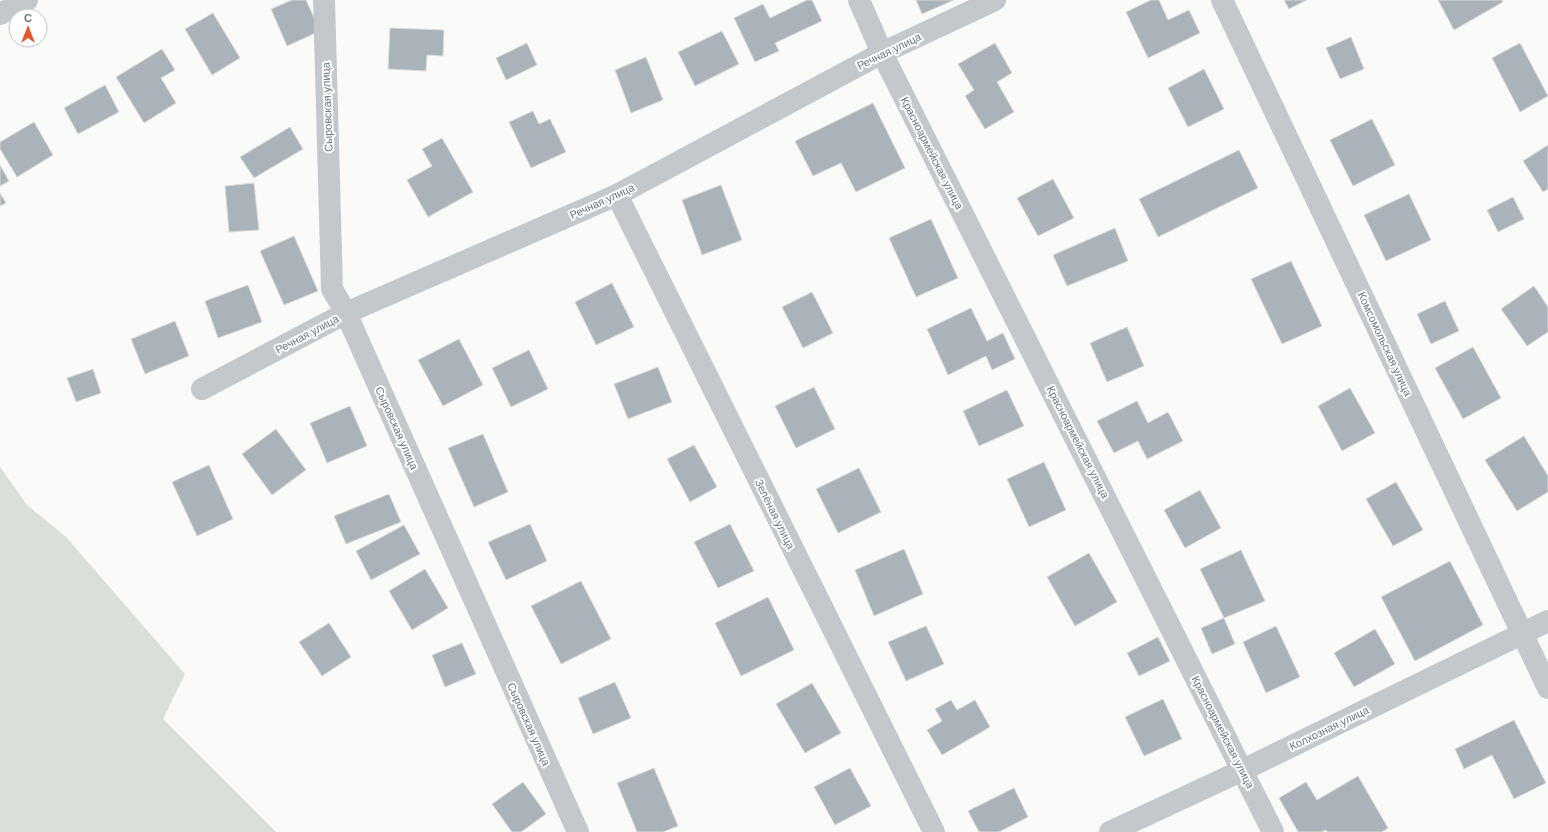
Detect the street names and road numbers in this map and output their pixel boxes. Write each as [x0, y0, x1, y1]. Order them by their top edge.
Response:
street label: Речная улица [855, 30, 924, 72]
street label: Сыровская улица [319, 61, 335, 152]
street label: Красноармейская улица [898, 95, 966, 212]
street label: Речная улица [568, 180, 637, 221]
street label: Комсомольская улица [1356, 290, 1415, 399]
street label: Речная улица [273, 312, 341, 356]
street label: Красноармейская улица [1044, 384, 1112, 501]
street label: Сыровская улица [373, 385, 421, 472]
street label: Зелёная улица [753, 477, 798, 552]
street label: Красноармейская улица [1189, 674, 1257, 791]
street label: Сыровская улица [505, 681, 553, 768]
street label: Колхозная улица [1287, 703, 1371, 752]

